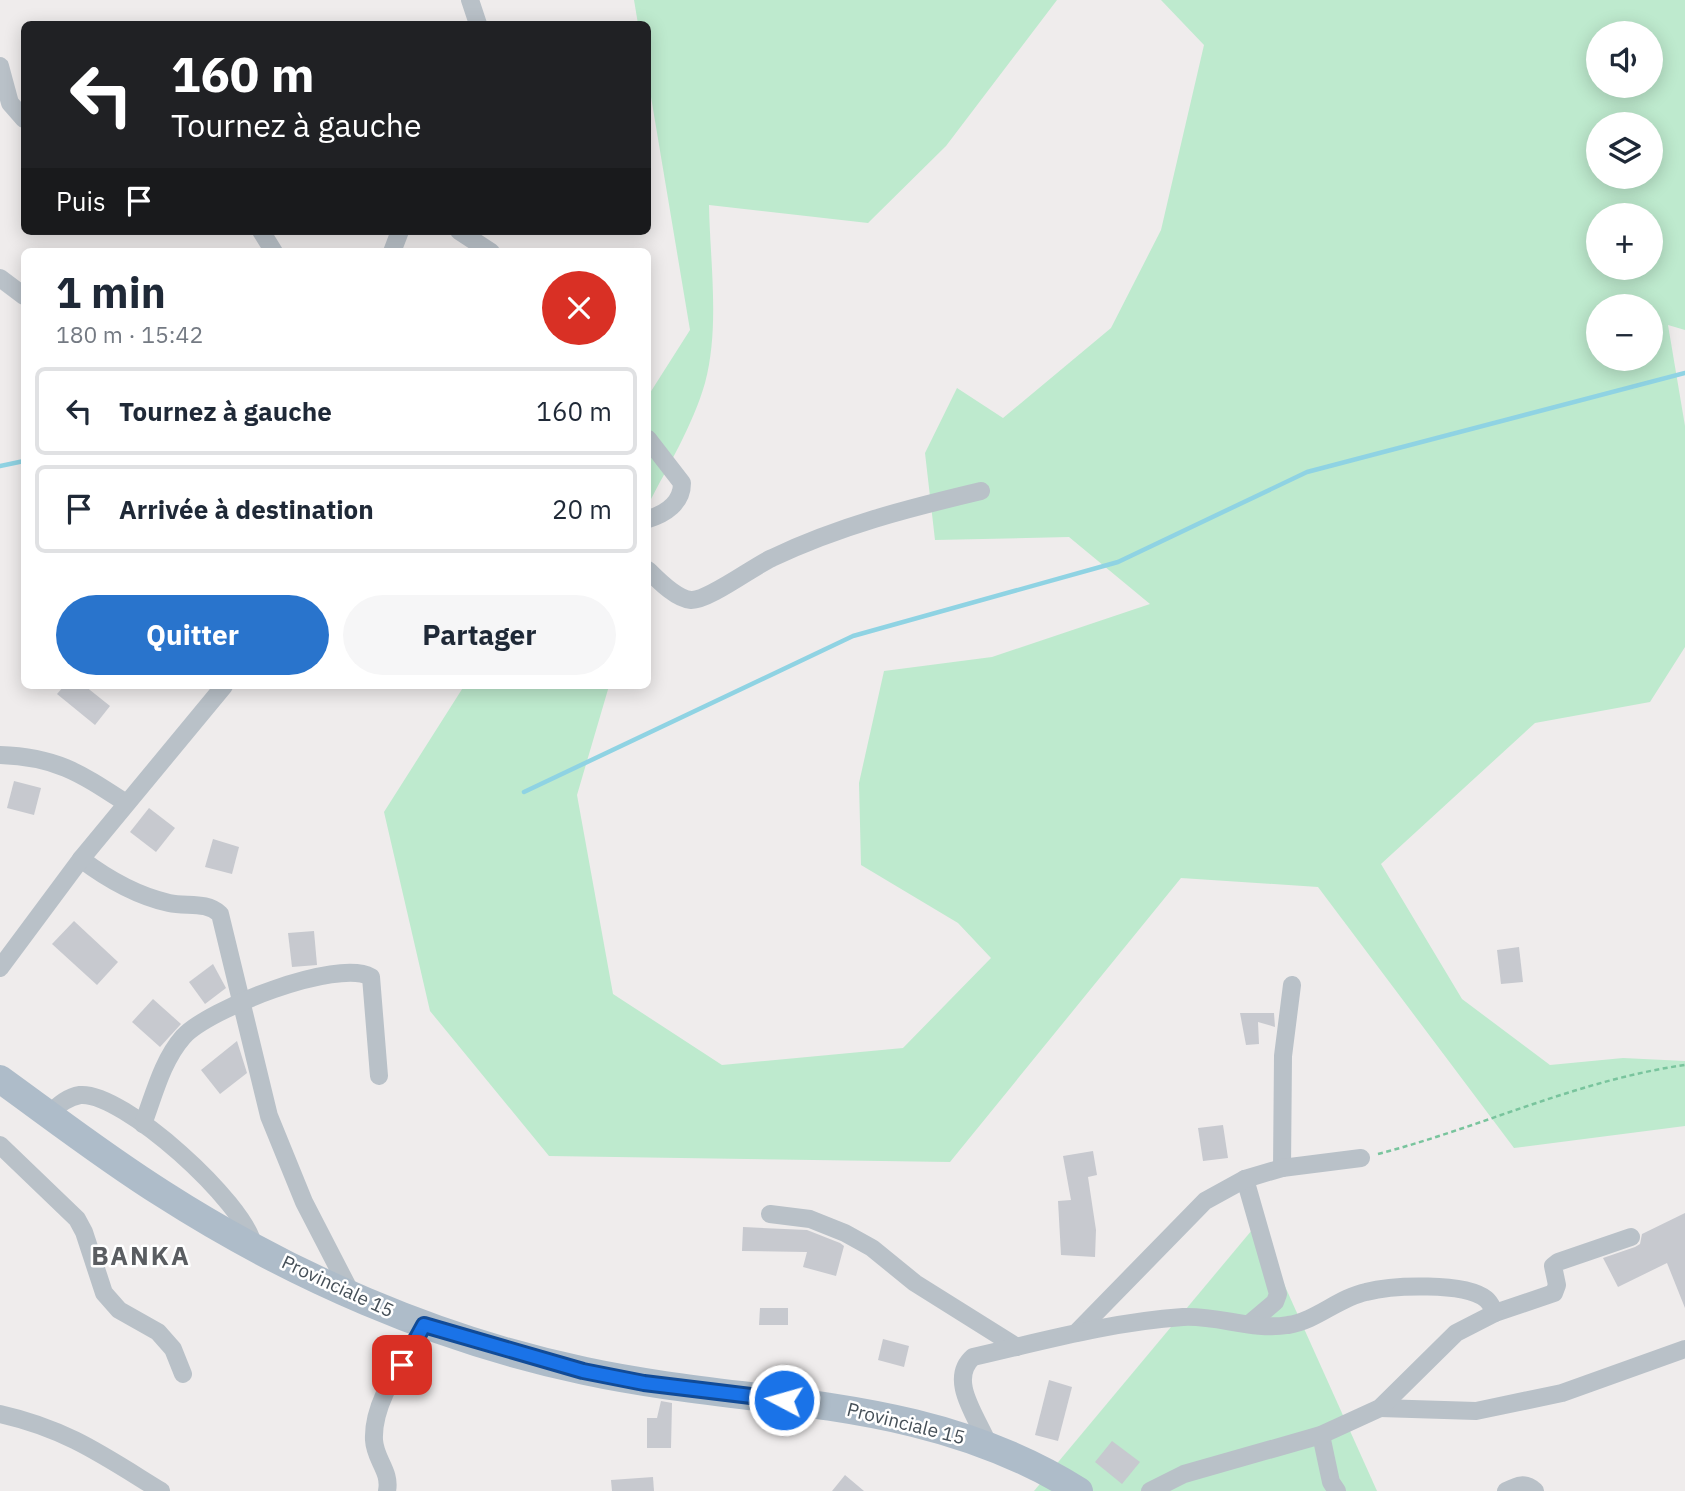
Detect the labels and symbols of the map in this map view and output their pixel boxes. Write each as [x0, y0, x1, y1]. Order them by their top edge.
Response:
district label: BANKA [91, 1238, 191, 1272]
street label: Provinciale 15 [278, 1250, 398, 1322]
pin [372, 1335, 432, 1395]
position arrow [747, 1363, 821, 1437]
street label: Provinciale 15 [844, 1397, 968, 1449]

